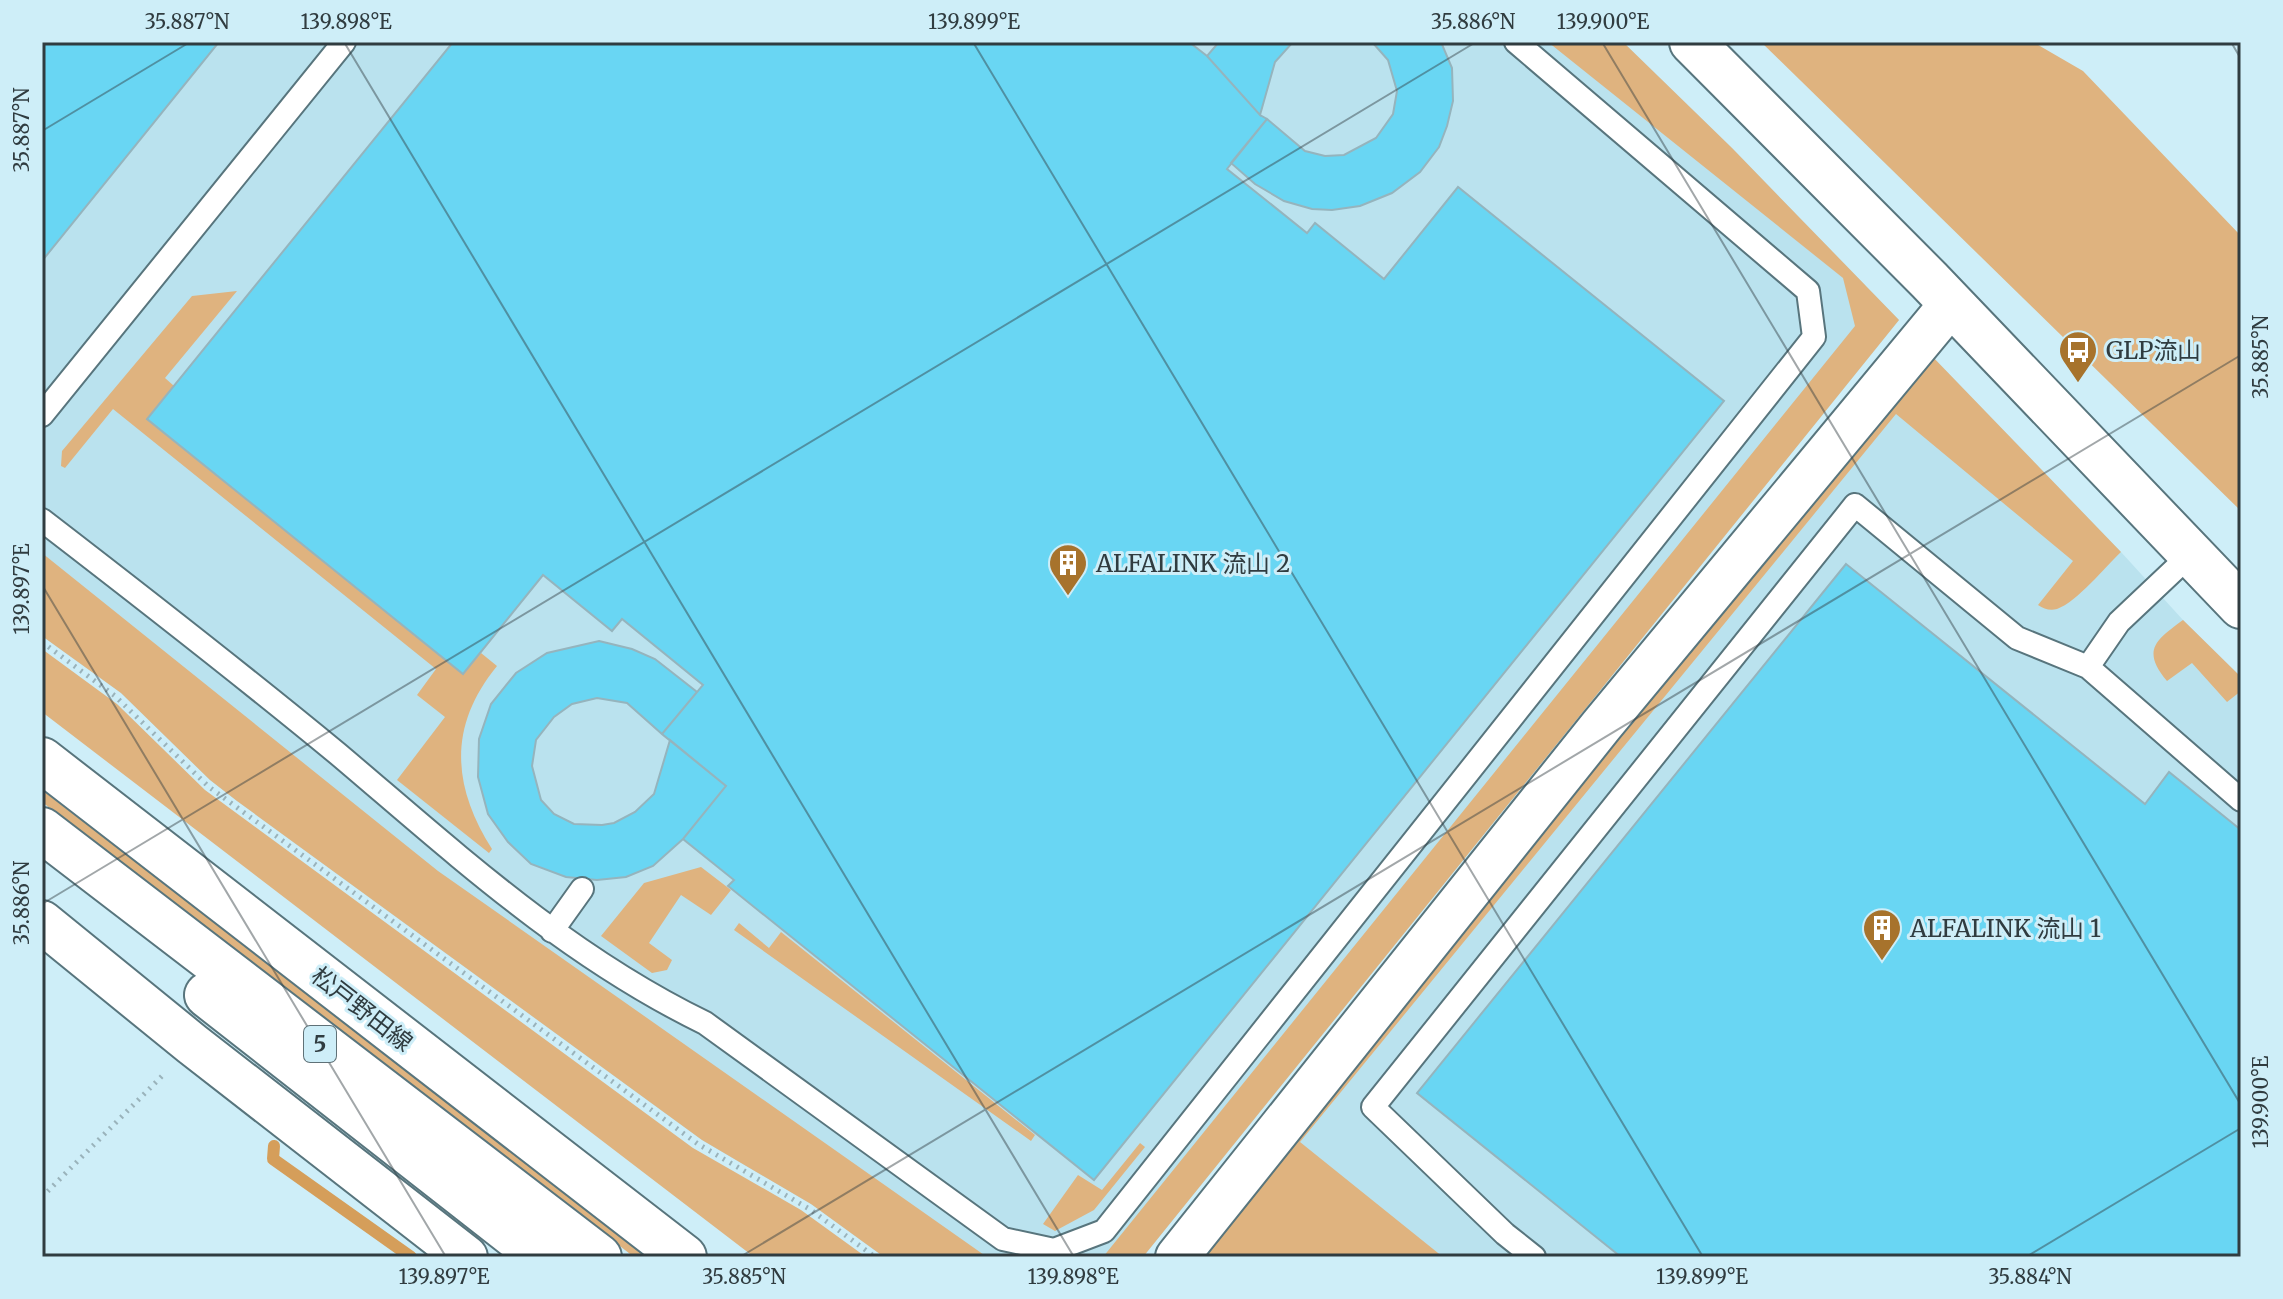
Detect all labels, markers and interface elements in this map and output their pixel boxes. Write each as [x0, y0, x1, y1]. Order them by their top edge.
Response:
text: 35.887°N [145, 9, 230, 34]
text: 139.898°E [300, 9, 392, 34]
text: 139.899°E [928, 9, 1020, 34]
text: 35.886°N [1431, 9, 1516, 34]
text: 139.900°E [1557, 9, 1650, 34]
text: 35.887°N [9, 87, 34, 172]
text: 35.885°N [2248, 314, 2273, 399]
bus stop icon: GLP流山 [2057, 329, 2099, 384]
place label: GLP流山 [2106, 335, 2201, 366]
building icon: ALFALINK 流山 2 [1047, 542, 1089, 597]
text: 139.897°E [9, 543, 34, 635]
place label: ALFALINK 流山 2 [1095, 548, 1290, 579]
text: 35.886°N [9, 860, 34, 945]
building icon: ALFALINK 流山 1 [1861, 907, 1903, 962]
place label: ALFALINK 流山 1 [1909, 913, 2101, 944]
street label: 松戸野田線 [305, 960, 419, 1058]
road number: 5 [304, 1026, 336, 1062]
text: 139.900°E [2248, 1055, 2273, 1148]
text: 139.897°E [398, 1264, 490, 1289]
text: 35.885°N [702, 1264, 787, 1289]
text: 139.898°E [1027, 1264, 1119, 1289]
text: 139.899°E [1656, 1264, 1748, 1289]
text: 35.884°N [1988, 1264, 2072, 1289]

